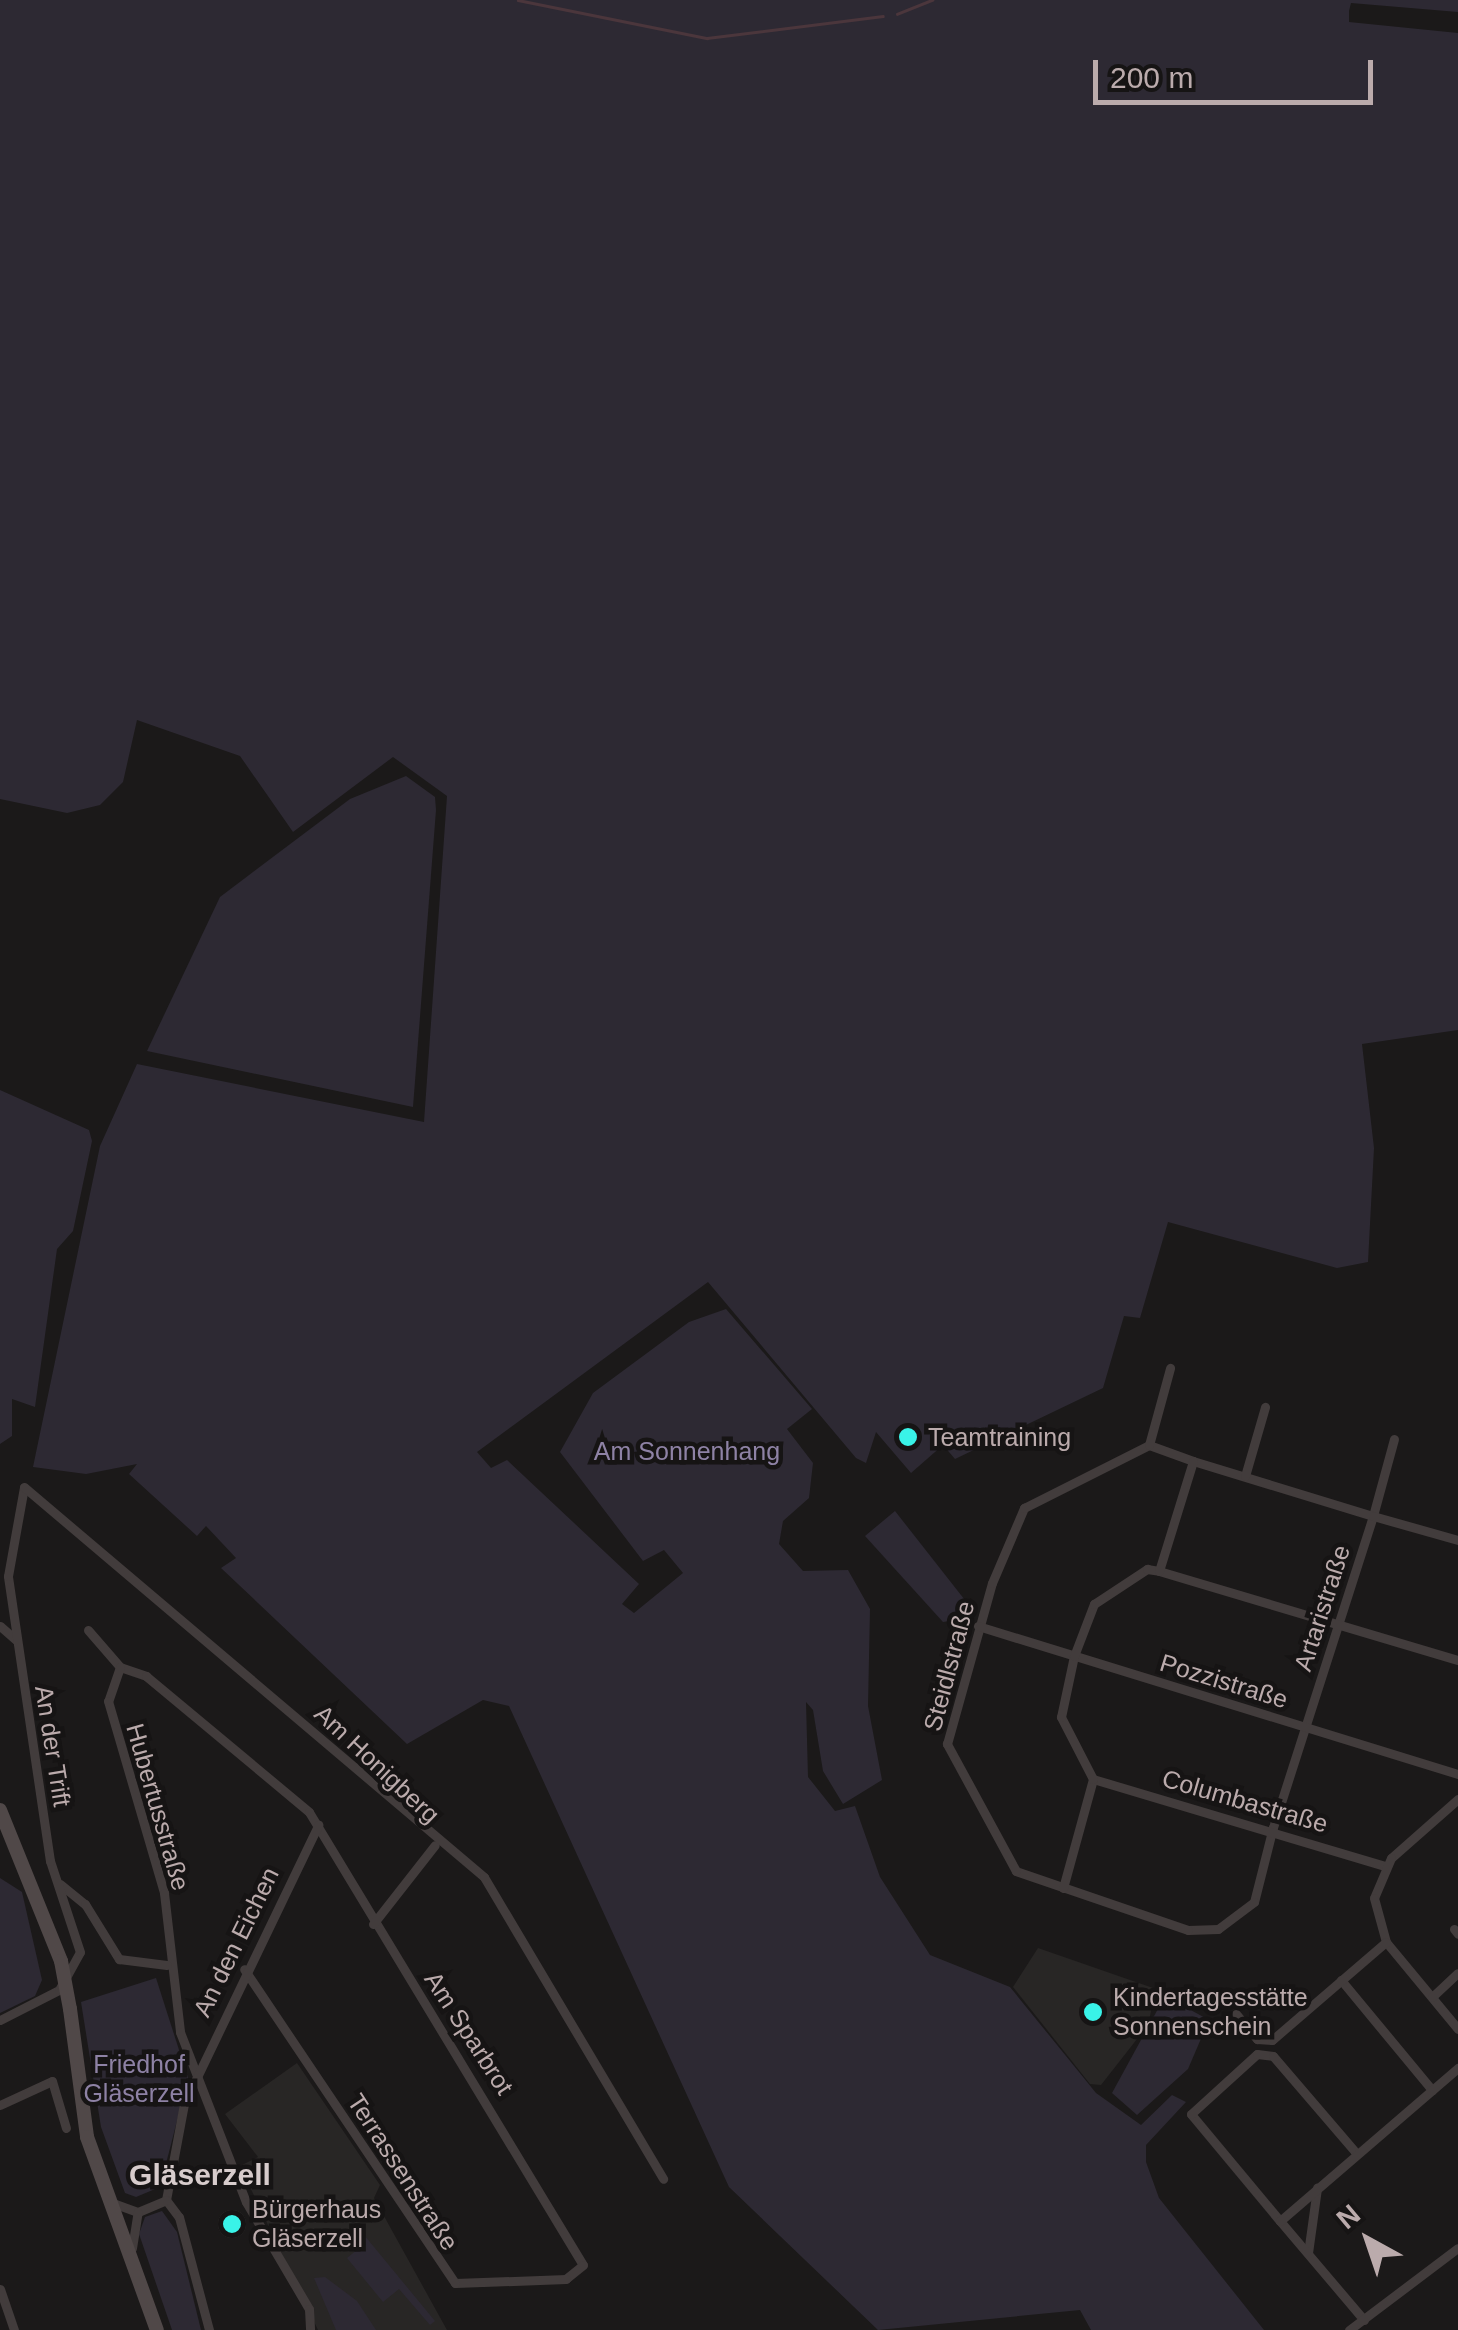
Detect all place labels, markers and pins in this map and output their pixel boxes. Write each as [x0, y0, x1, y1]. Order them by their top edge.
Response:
place label: Teamtraining [928, 1422, 1071, 1452]
marker: Teamtraining [897, 1426, 919, 1448]
place label: Kindertagesstätte Sonnenschein [1113, 1983, 1308, 2042]
marker: Kindertagesstätte Sonnenschein [1082, 2001, 1104, 2023]
place label: Bürgerhaus Gläserzell [252, 2195, 381, 2254]
marker: Bürgerhaus Gläserzell [221, 2213, 243, 2235]

